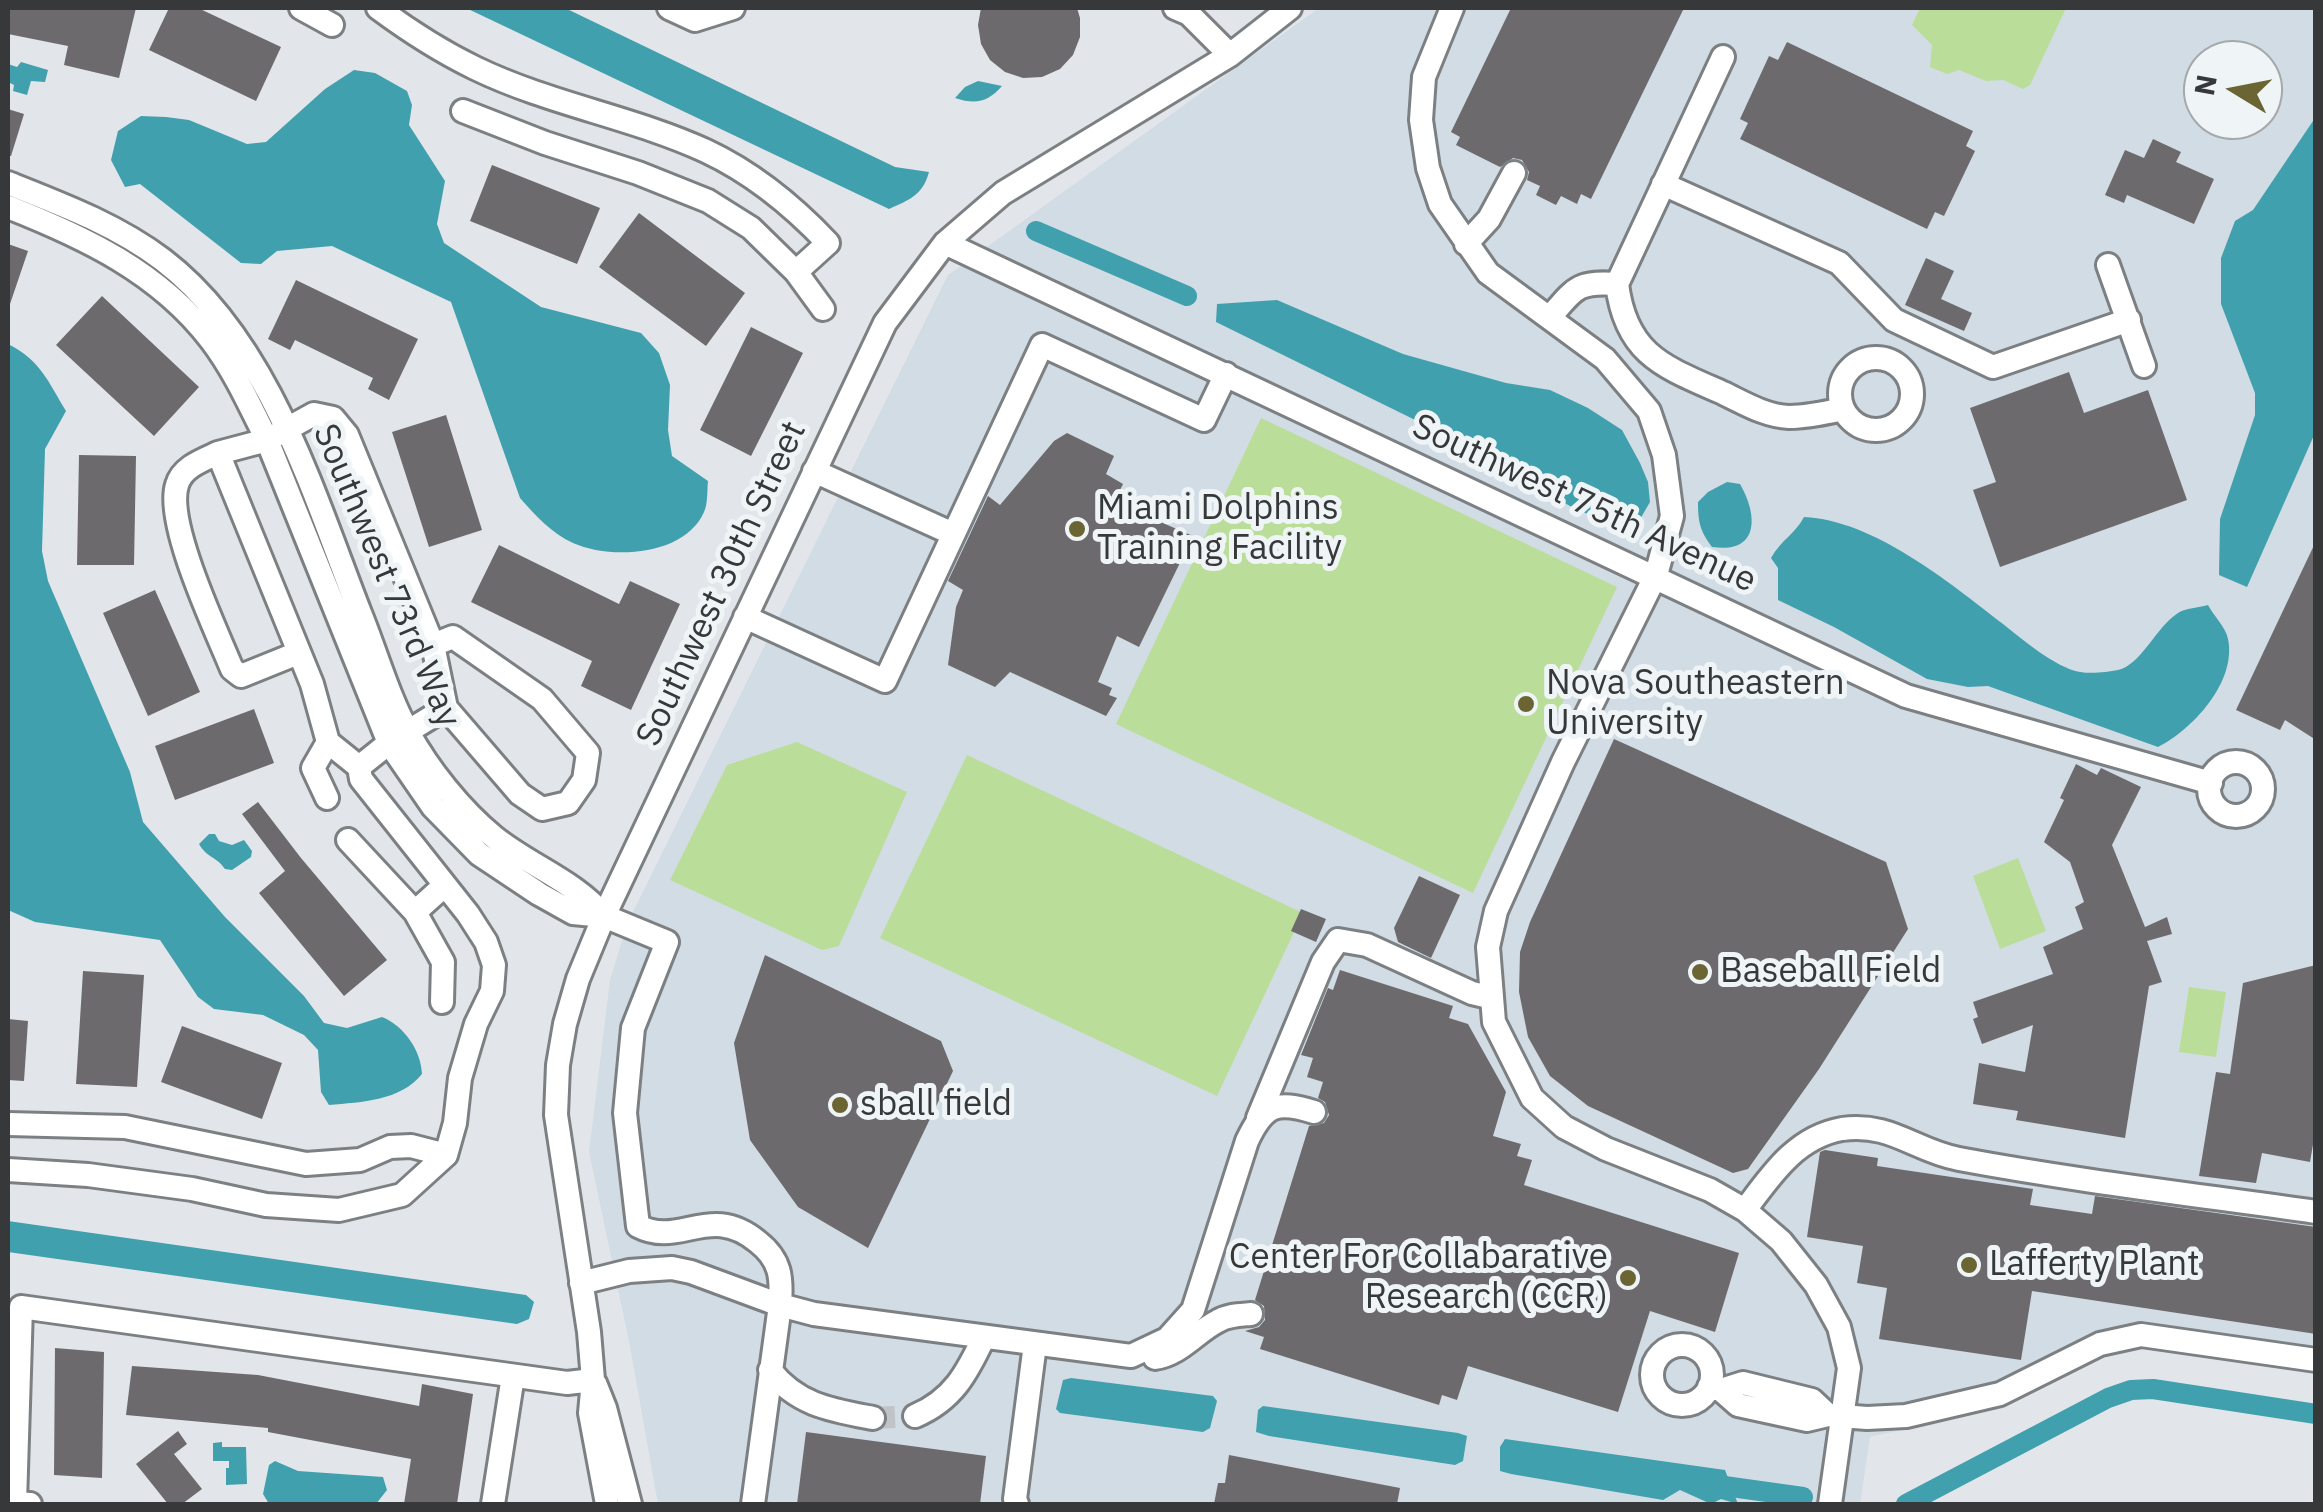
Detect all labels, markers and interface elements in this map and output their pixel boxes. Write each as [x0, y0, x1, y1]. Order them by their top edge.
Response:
north arrow [2183, 40, 2283, 140]
text: N [2185, 72, 2225, 98]
street label: Southwest 75th Avenue [1405, 406, 1763, 602]
street label: Southwest 30th Street [628, 415, 816, 753]
street label: Southwest 73rd Way [303, 418, 469, 734]
place label: Miami Dolphins Training Facility [1097, 488, 1342, 570]
marker: Miami Dolphins Training Facility [1066, 518, 1088, 540]
place label: Nova Southeastern University [1546, 663, 1845, 745]
marker: Nova Southeastern University [1515, 693, 1537, 715]
place label: Baseball Field [1720, 951, 1941, 993]
marker: Baseball Field [1689, 961, 1711, 983]
place label: sball field [860, 1084, 1012, 1126]
marker: sball field [829, 1094, 851, 1116]
place label: Center For Collabarative Research (CCR) [1229, 1237, 1608, 1319]
place label: Lafferty Plant [1989, 1244, 2200, 1286]
marker: Lafferty Plant [1958, 1254, 1980, 1276]
marker: Center For Collabarative Research (CCR) [1617, 1267, 1639, 1289]

